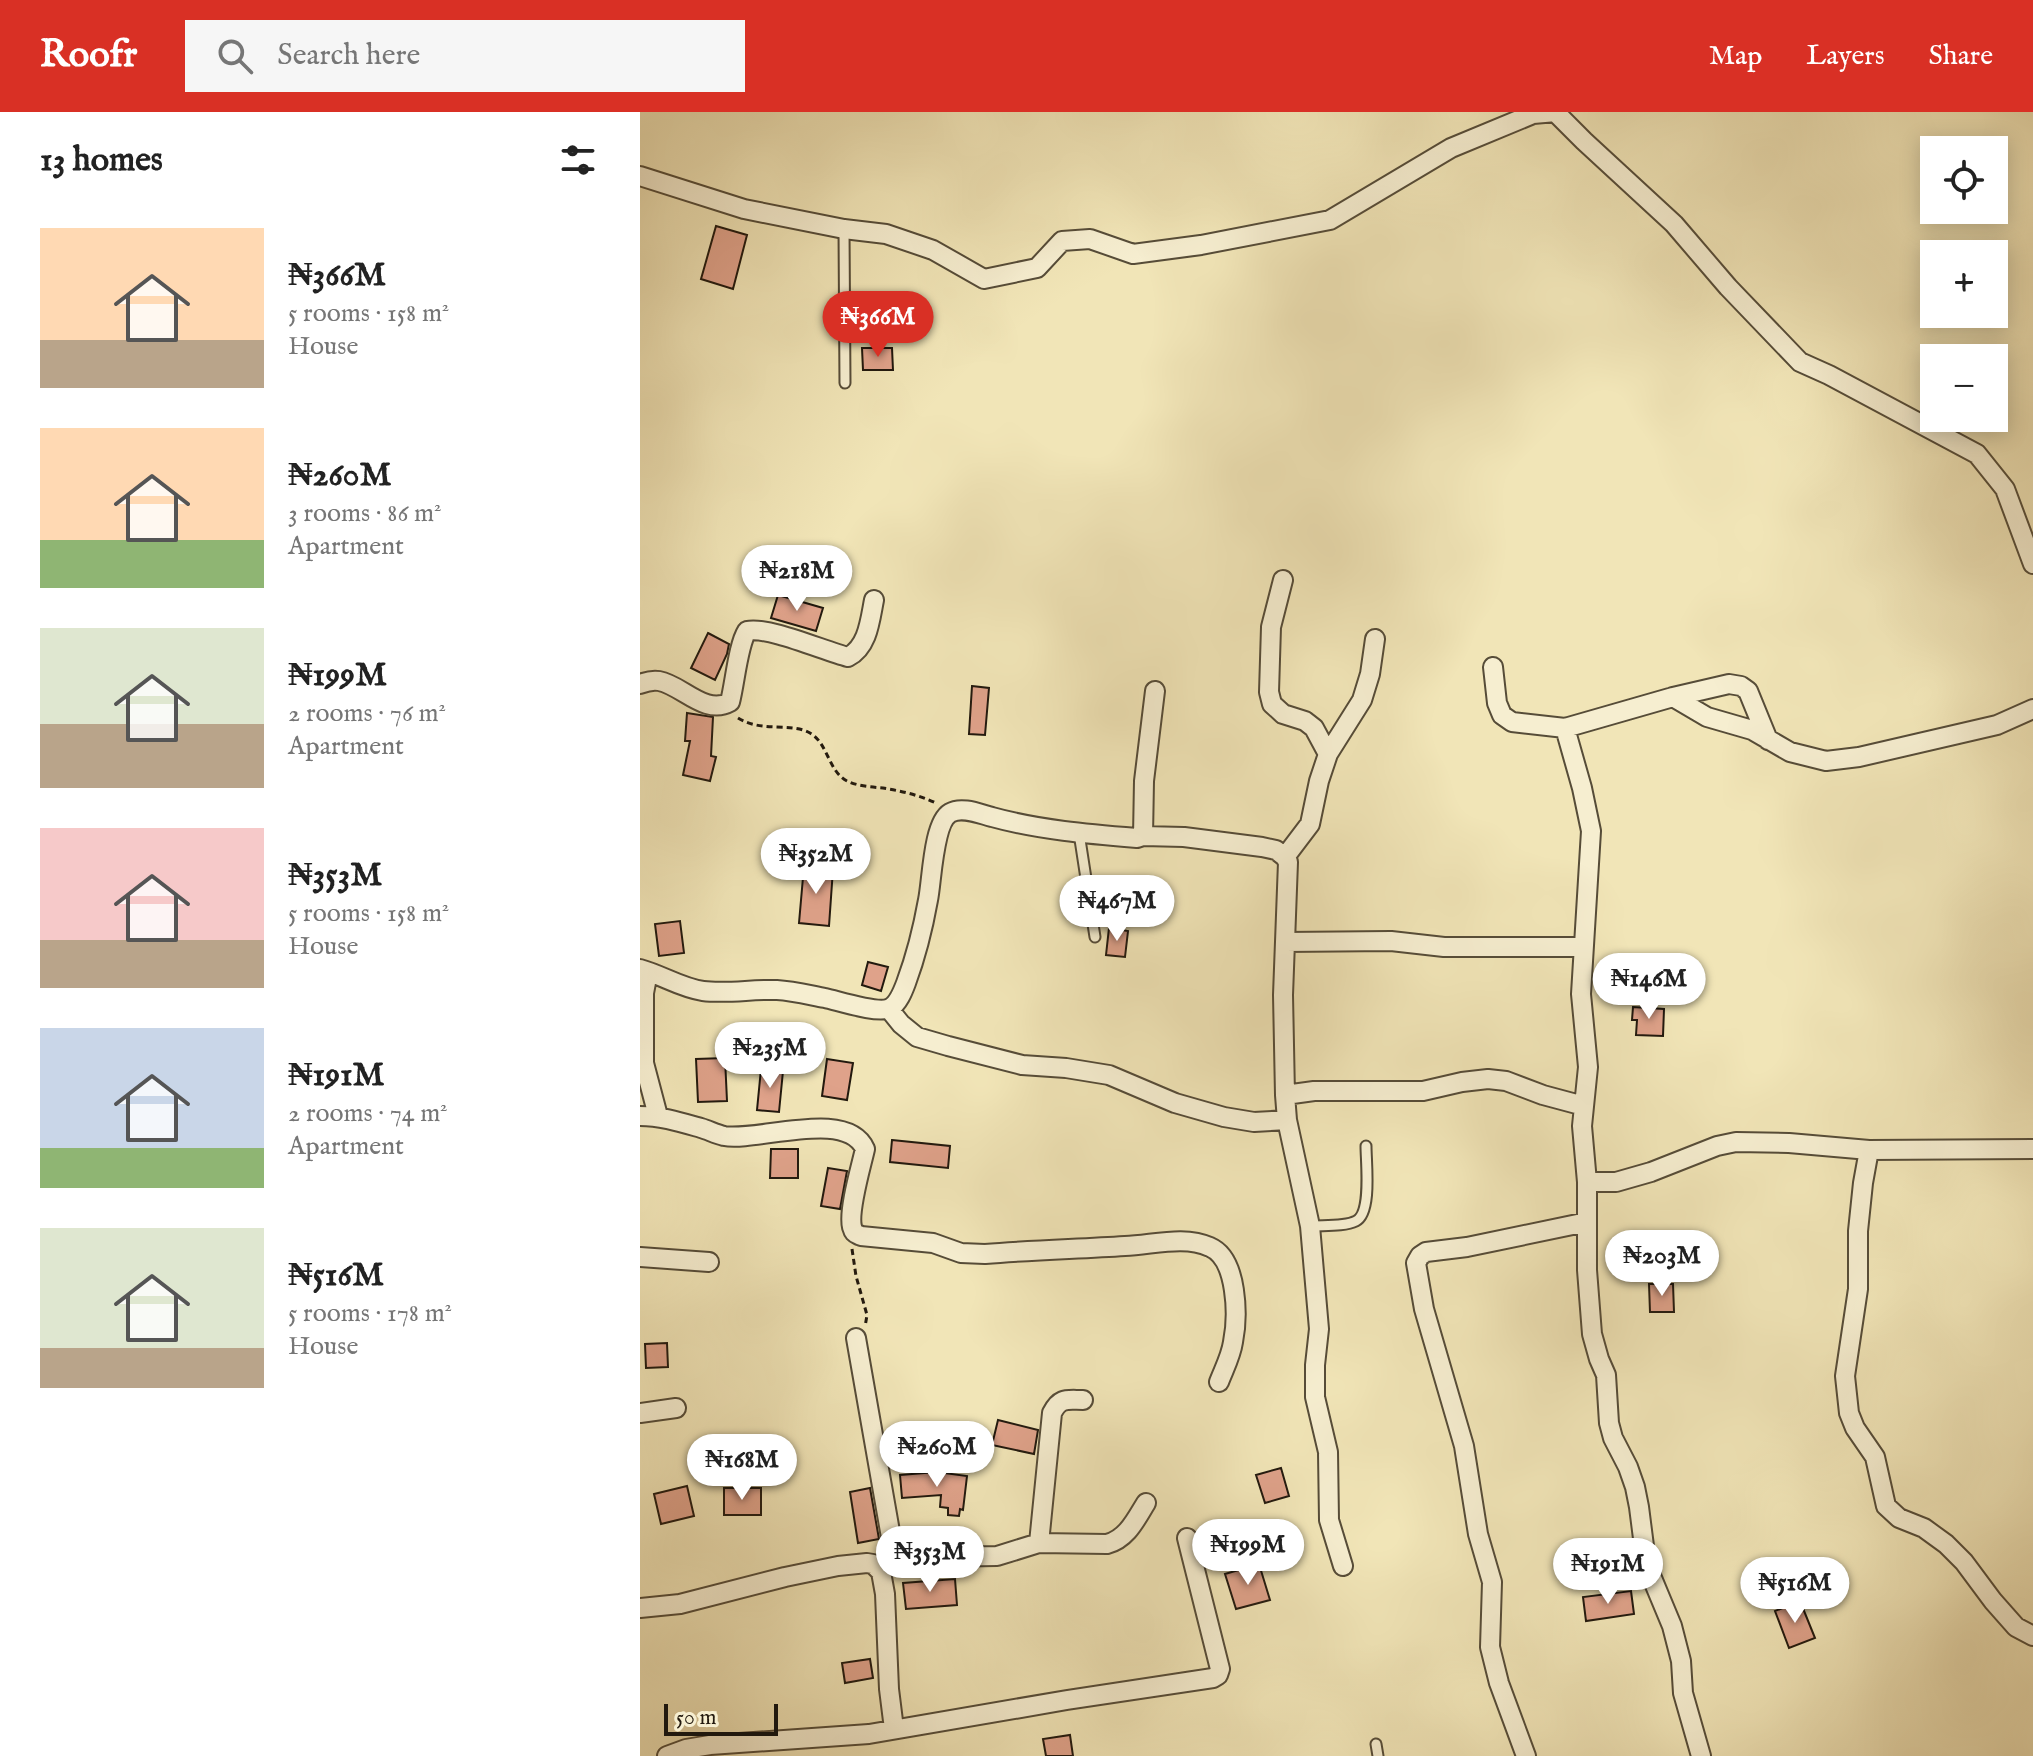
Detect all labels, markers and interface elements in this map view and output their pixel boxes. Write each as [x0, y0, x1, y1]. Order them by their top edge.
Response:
search box [185, 20, 745, 92]
text: Roofr [40, 32, 137, 80]
icon: search [213, 34, 257, 78]
text: Search here [277, 37, 420, 75]
text: Map [1709, 39, 1762, 74]
text: Layers [1806, 39, 1885, 74]
text: Share [1929, 39, 1993, 74]
map controls [1920, 136, 2008, 432]
button: locate [1920, 136, 2008, 224]
icon: filters [556, 138, 600, 182]
text: 13 homes [40, 139, 163, 182]
button: + [1920, 240, 2008, 328]
text: ₦366M [288, 254, 386, 297]
icon: home [104, 260, 200, 356]
pin: ₦366M [822, 291, 934, 359]
text: 5 rooms · 158 m² [288, 297, 449, 330]
text: ₦366M [841, 300, 915, 333]
text: House [288, 330, 358, 363]
button: − [1920, 344, 2008, 432]
text: ₦260M [288, 454, 392, 497]
icon: home [104, 460, 200, 556]
text: 3 rooms · 86 m² [288, 497, 441, 530]
text: Apartment [288, 530, 404, 563]
pin: ₦218M [741, 545, 853, 613]
text: ₦218M [759, 554, 835, 587]
text: ₦199M [288, 654, 387, 697]
icon: home [104, 660, 200, 756]
text: 2 rooms · 76 m² [288, 697, 446, 730]
text: Apartment [288, 730, 404, 763]
pin: ₦352M [760, 828, 872, 896]
text: ₦352M [779, 837, 853, 870]
text: ₦353M [288, 854, 382, 897]
icon: home [104, 860, 200, 956]
pin: ₦467M [1061, 875, 1173, 943]
text: ₦467M [1077, 884, 1157, 917]
text: 5 rooms · 158 m² [288, 897, 449, 930]
text: House [288, 930, 358, 963]
pin: ₦146M [1593, 953, 1705, 1021]
text: ₦146M [1611, 962, 1687, 995]
pin: ₦235M [714, 1022, 826, 1090]
text: ₦235M [733, 1031, 807, 1064]
text: ₦191M [288, 1054, 385, 1097]
icon: home [104, 1060, 200, 1156]
text: 2 rooms · 74 m² [288, 1097, 448, 1130]
text: Apartment [288, 1130, 404, 1163]
pin: ₦203M [1606, 1230, 1718, 1298]
text: ₦203M [1623, 1239, 1701, 1272]
text: ₦516M [288, 1254, 384, 1297]
icon: home [104, 1260, 200, 1356]
text: 5 rooms · 178 m² [288, 1297, 452, 1330]
text: House [288, 1330, 358, 1363]
pin: ₦260M [881, 1421, 993, 1489]
text: ₦260M [897, 1430, 977, 1463]
pin: ₦168M [686, 1434, 798, 1502]
text: ₦168M [705, 1443, 779, 1476]
pin: ₦199M [1192, 1519, 1304, 1587]
pin: ₦353M [874, 1526, 986, 1594]
text: ₦199M [1210, 1528, 1286, 1561]
text: ₦353M [894, 1535, 966, 1568]
pin: ₦191M [1552, 1538, 1664, 1606]
text: ₦191M [1571, 1547, 1645, 1580]
pin: ₦516M [1739, 1557, 1851, 1625]
text: ₦516M [1758, 1566, 1832, 1599]
scale bar [664, 1700, 778, 1736]
text: 50 m [676, 1704, 717, 1732]

